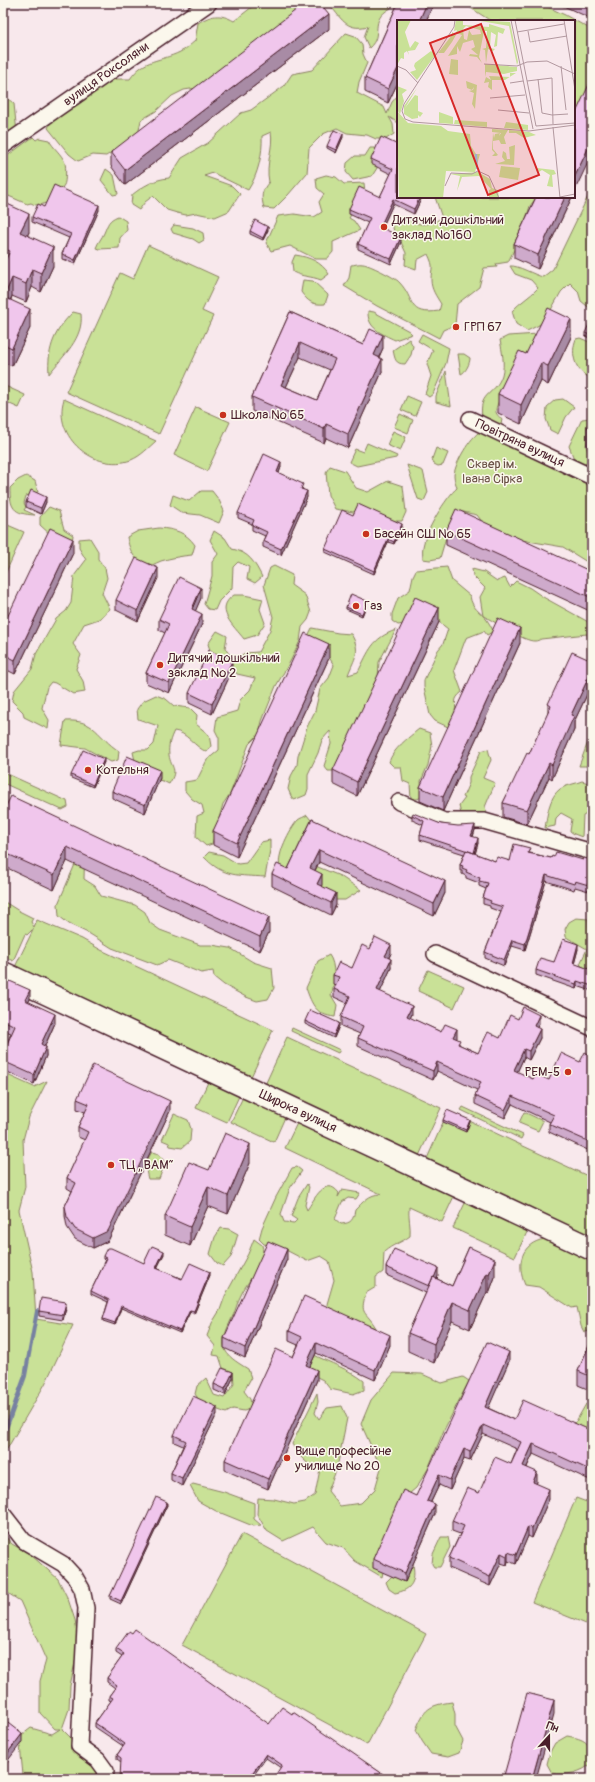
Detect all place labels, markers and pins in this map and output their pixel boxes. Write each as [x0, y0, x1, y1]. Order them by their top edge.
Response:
place label: Дитячий дошкільний заклад №160 [391, 212, 504, 243]
marker: Дитячий дошкільний заклад №160 [379, 222, 389, 232]
place label: ГРП 67 [464, 319, 502, 335]
marker: ГРП 67 [451, 322, 461, 332]
place label: Школа № 65 [231, 407, 304, 423]
marker: Школа № 65 [218, 410, 228, 420]
place label: Басейн СШ № 65 [374, 526, 471, 542]
marker: Басейн СШ № 65 [361, 529, 371, 539]
place label: Газ [364, 598, 383, 614]
marker: Газ [351, 601, 361, 611]
place label: Дитячий дошкільний заклад № 2 [167, 650, 280, 681]
marker: Дитячий дошкільний заклад № 2 [155, 660, 165, 670]
place label: Котельня [96, 762, 149, 778]
marker: Котельня [83, 765, 93, 775]
place label: РЕМ-5 [525, 1064, 560, 1080]
marker: РЕМ-5 [563, 1067, 573, 1077]
place label: ТЦ „ВАМ“ [119, 1157, 174, 1173]
marker: ТЦ „ВАМ“ [106, 1160, 116, 1170]
place label: Вище професійне училище № 20 [294, 1443, 392, 1474]
marker: Вище професійне училище № 20 [282, 1453, 292, 1463]

